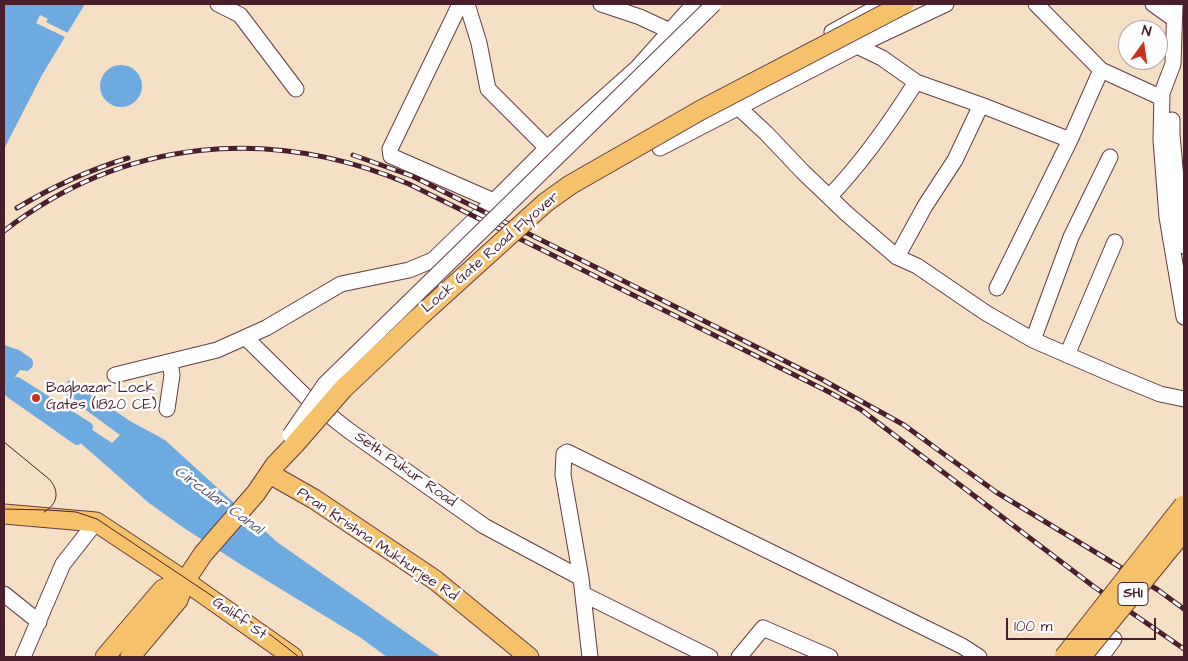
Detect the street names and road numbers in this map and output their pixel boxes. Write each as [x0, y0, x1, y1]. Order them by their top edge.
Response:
street label: Lock Gate Road Flyover [419, 189, 563, 317]
street label: Seth Pukur Road [351, 428, 459, 512]
street label: Pran Krishna Mukhurjee Rd [293, 484, 461, 606]
road number: SH1 [1118, 582, 1148, 606]
street label: Galiff St [208, 594, 270, 644]

